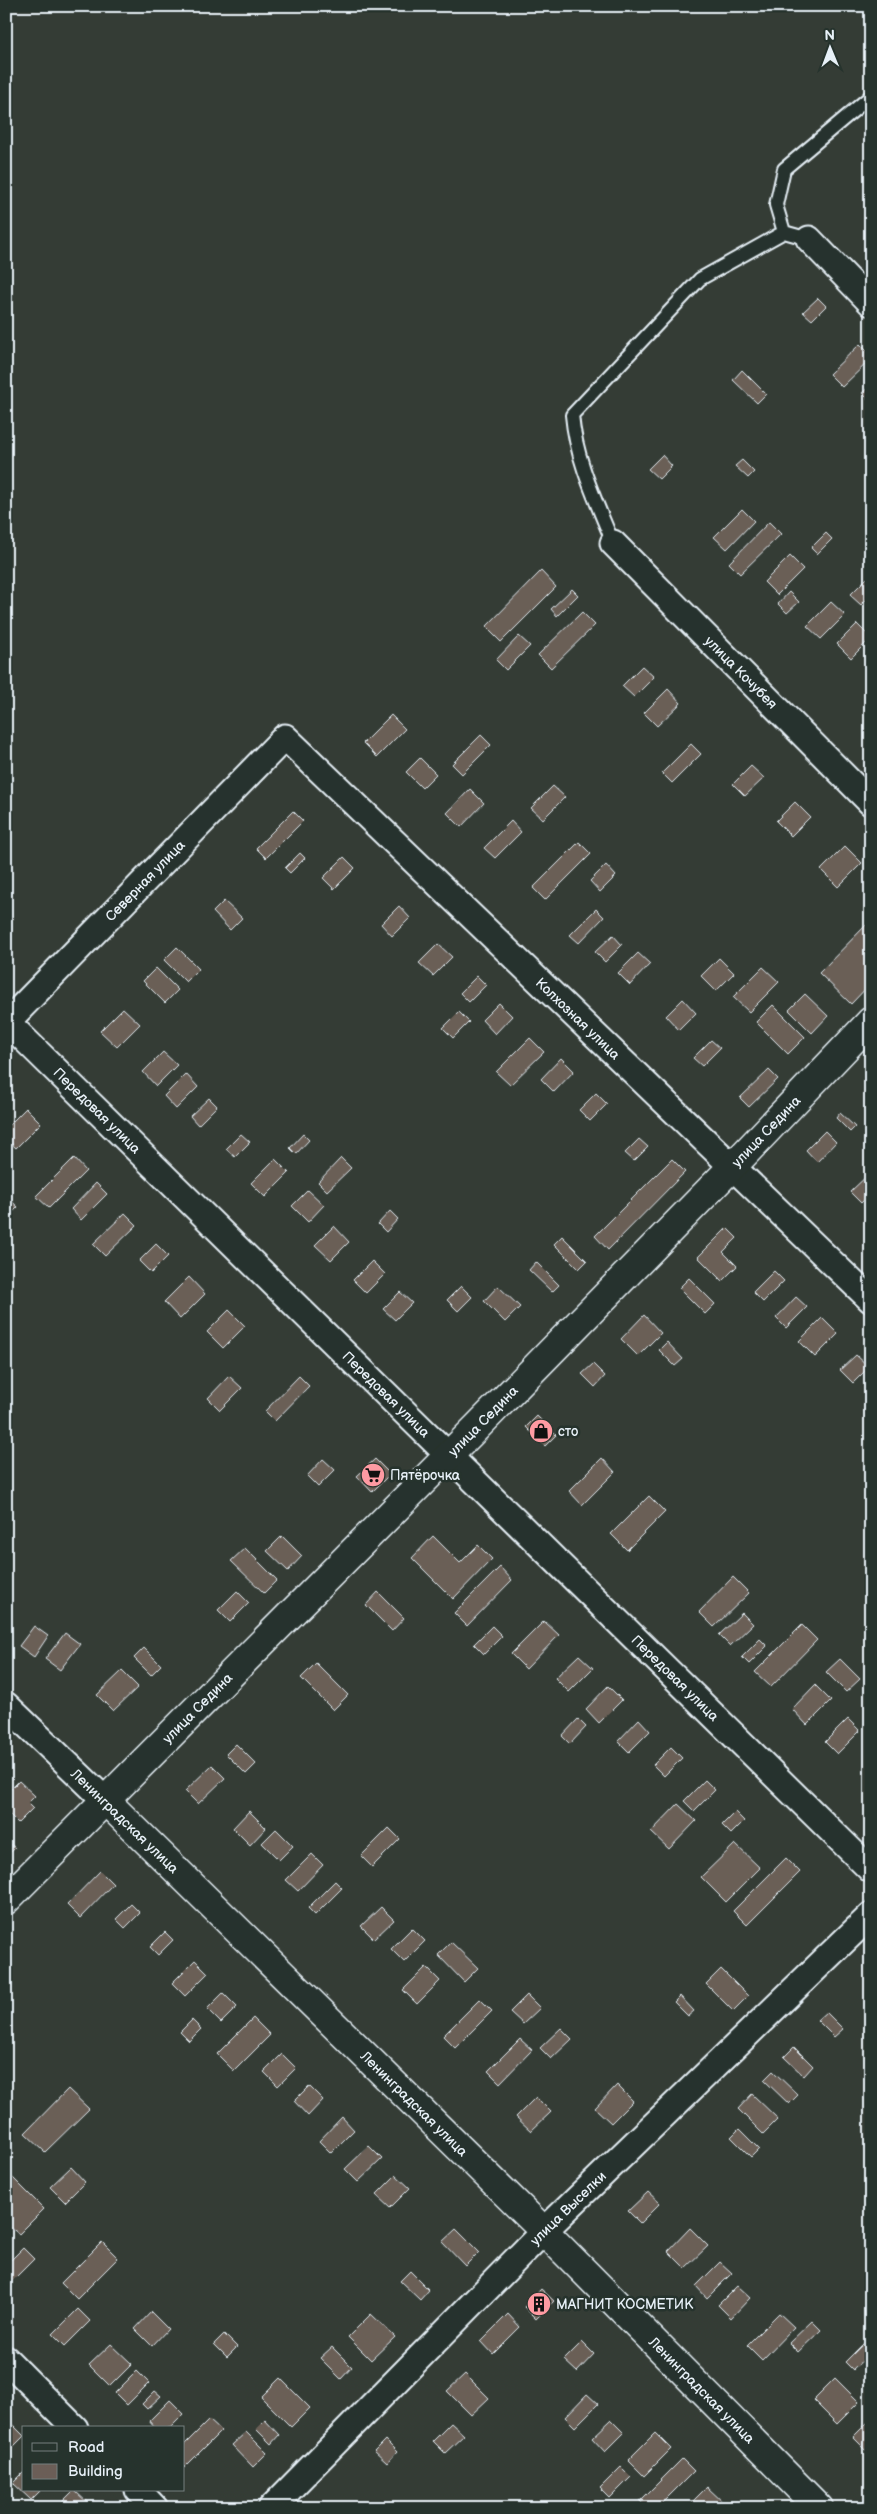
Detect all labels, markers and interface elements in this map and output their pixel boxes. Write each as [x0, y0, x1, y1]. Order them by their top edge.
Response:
north arrow [804, 22, 854, 72]
text: N [824, 27, 835, 44]
street label: улица Кочубея [701, 633, 781, 713]
street label: Северная улица [102, 836, 189, 925]
street label: Колхозная улица [532, 974, 624, 1064]
street label: Передовая улица [50, 1064, 145, 1158]
street label: улица Седина [728, 1092, 805, 1171]
street label: Передовая улица [339, 1348, 434, 1442]
street label: улица Седина [445, 1382, 522, 1460]
shop icon: сто [528, 1418, 554, 1444]
place label: сто [558, 1423, 578, 1440]
supermarket icon: Пятёрочка [360, 1462, 386, 1488]
place label: Пятёрочка [390, 1467, 461, 1484]
street label: Передовая улица [628, 1632, 723, 1725]
street label: улица Седина [159, 1669, 237, 1747]
street label: Ленинградская улица [67, 1765, 183, 1878]
street label: Ленинградская улица [356, 2047, 472, 2161]
street label: улица Выселки [527, 2168, 610, 2249]
building icon: МАГНИТ КОСМЕТИК [526, 2291, 552, 2317]
place label: МАГНИТ КОСМЕТИК [556, 2296, 694, 2313]
street label: Ленинградская улица [644, 2333, 759, 2448]
legend [22, 2426, 185, 2492]
text: Road [68, 2438, 104, 2457]
text: Building [68, 2462, 123, 2481]

